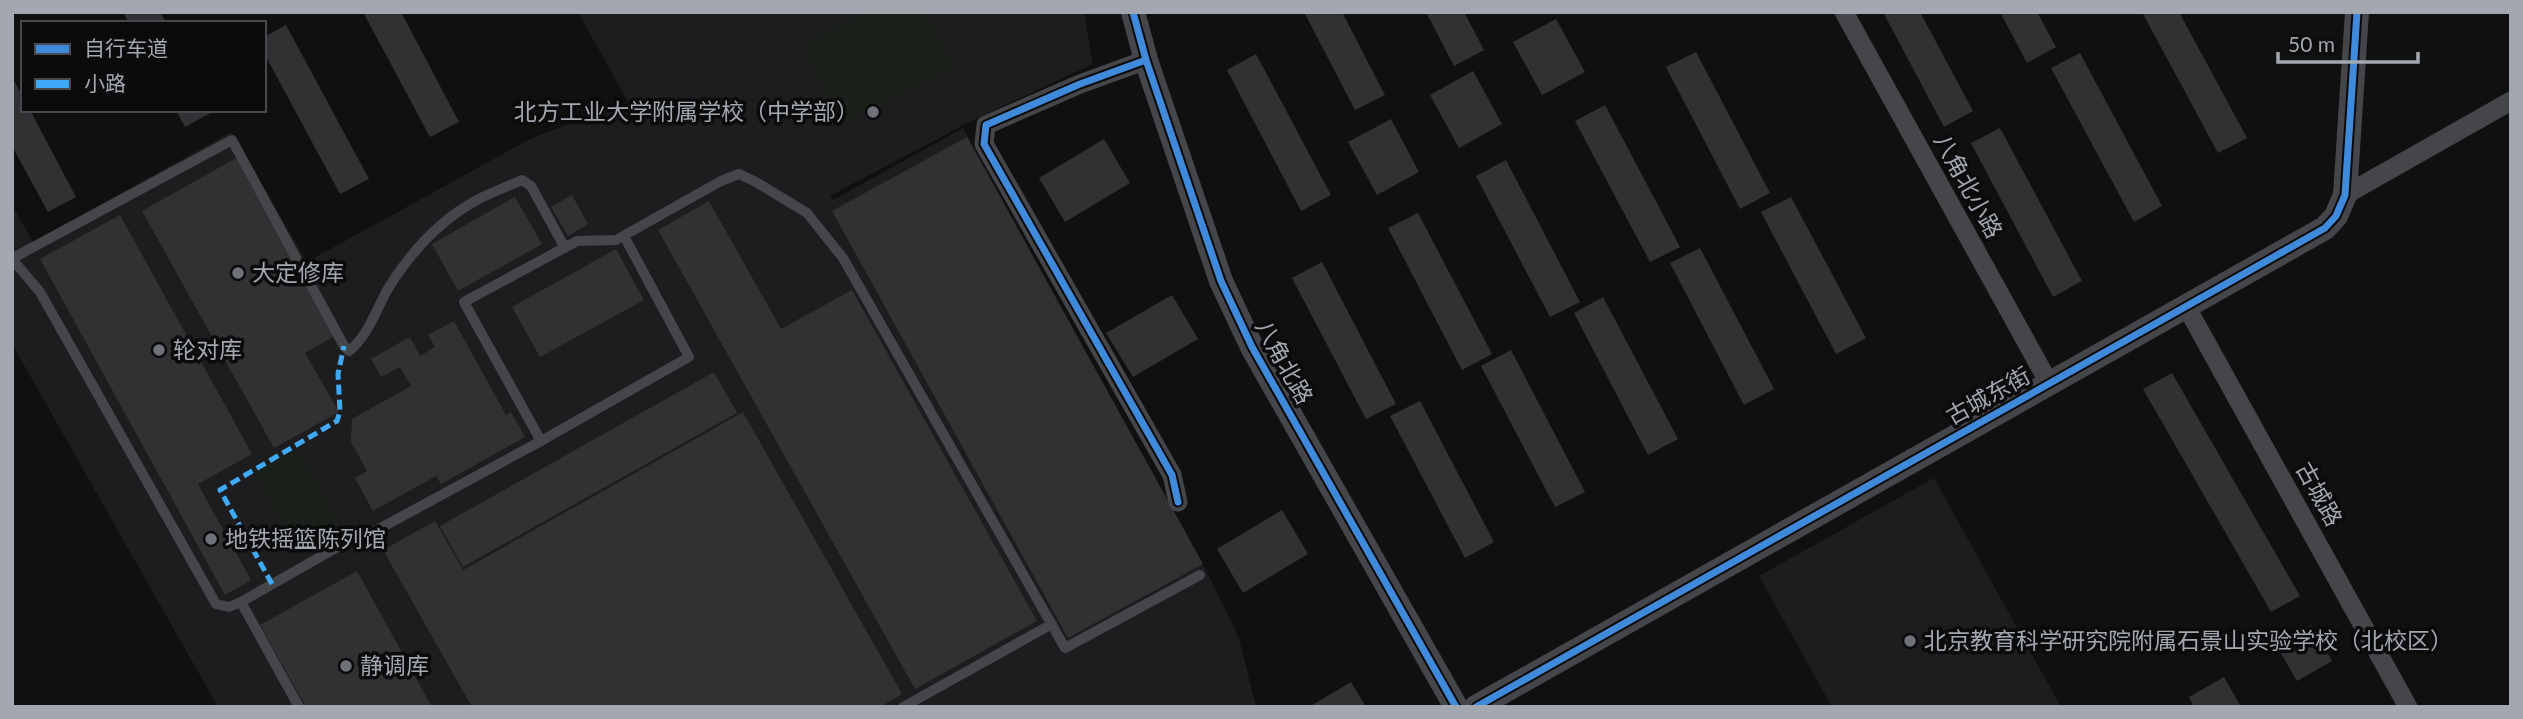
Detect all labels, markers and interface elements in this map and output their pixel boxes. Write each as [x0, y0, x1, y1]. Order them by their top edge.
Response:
legend [21, 21, 266, 112]
scale bar [2278, 21, 2418, 65]
text: 50 m [2288, 31, 2335, 56]
text: 自行车道 [84, 35, 168, 60]
text: 小路 [84, 70, 126, 95]
place label: 北方工业大学附属学校（中学部） [514, 97, 859, 125]
marker: 北方工业大学附属学校（中学部） [865, 104, 881, 120]
street label: 八角北小路 [1929, 128, 2009, 243]
place label: 大定修库 [252, 258, 344, 286]
marker: 大定修库 [230, 265, 246, 281]
street label: 八角北路 [1250, 314, 1319, 409]
place label: 轮对库 [173, 335, 242, 363]
marker: 轮对库 [151, 342, 167, 358]
street label: 古城东街 [1940, 361, 2035, 430]
street label: 古城路 [2291, 457, 2349, 530]
place label: 地铁摇篮陈列馆 [225, 524, 386, 552]
marker: 地铁摇篮陈列馆 [203, 531, 219, 547]
place label: 北京教育科学研究院附属石景山实验学校（北校区） [1924, 626, 2453, 654]
marker: 北京教育科学研究院附属石景山实验学校（北校区） [1902, 633, 1918, 649]
place label: 静调库 [360, 651, 429, 679]
marker: 静调库 [338, 658, 354, 674]

